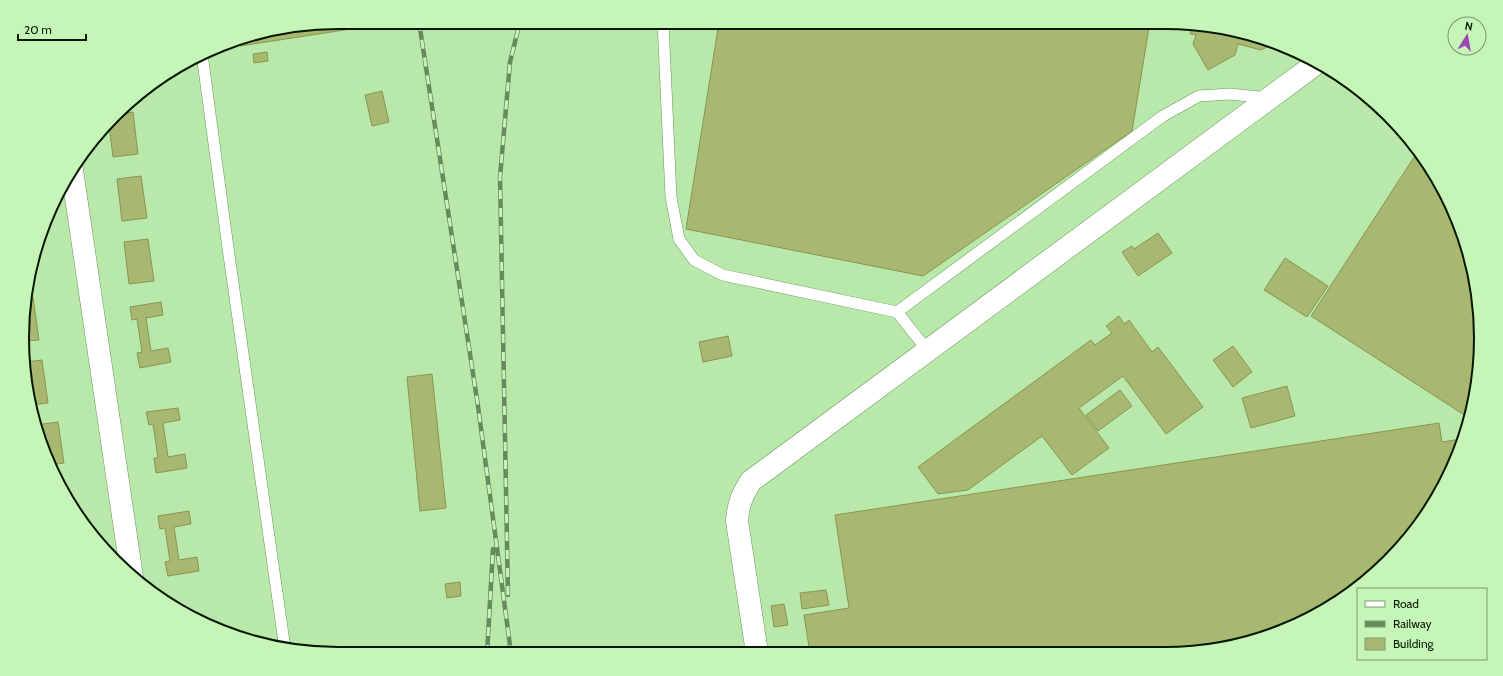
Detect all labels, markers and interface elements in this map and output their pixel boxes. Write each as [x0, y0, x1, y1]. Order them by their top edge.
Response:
scale bar [18, 16, 86, 42]
north arrow [1447, 16, 1487, 56]
text: N [1464, 19, 1474, 34]
text: 20 m [24, 22, 52, 37]
legend [1357, 588, 1487, 660]
text: Road [1393, 596, 1419, 611]
text: Railway [1393, 616, 1431, 631]
text: Building [1393, 636, 1435, 651]

